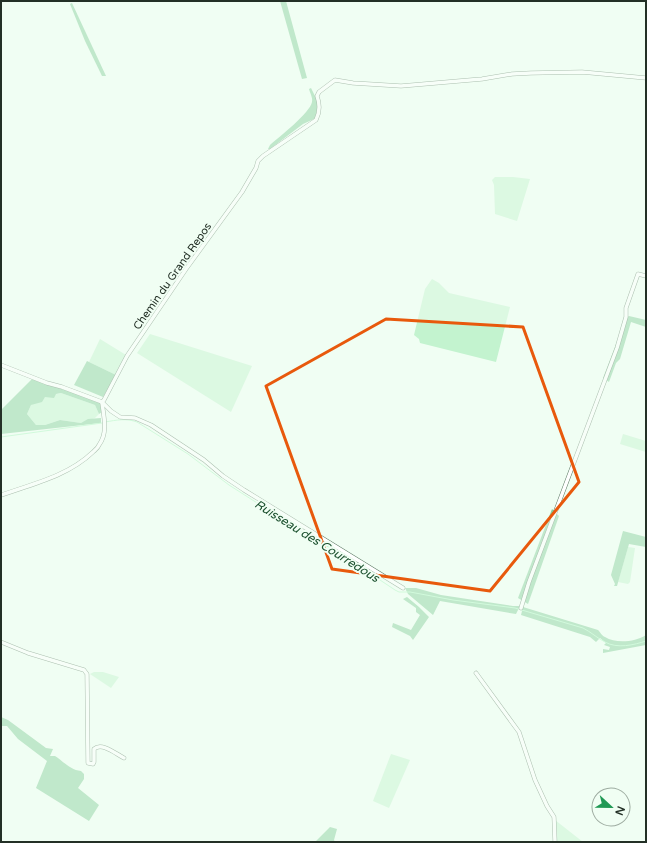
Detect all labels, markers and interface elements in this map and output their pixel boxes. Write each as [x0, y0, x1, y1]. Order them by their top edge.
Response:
street label: Chemin du Grand Repos [130, 220, 214, 332]
water label: Ruisseau des Courredous [252, 497, 383, 586]
north arrow [591, 787, 631, 827]
text: N [612, 804, 627, 817]

